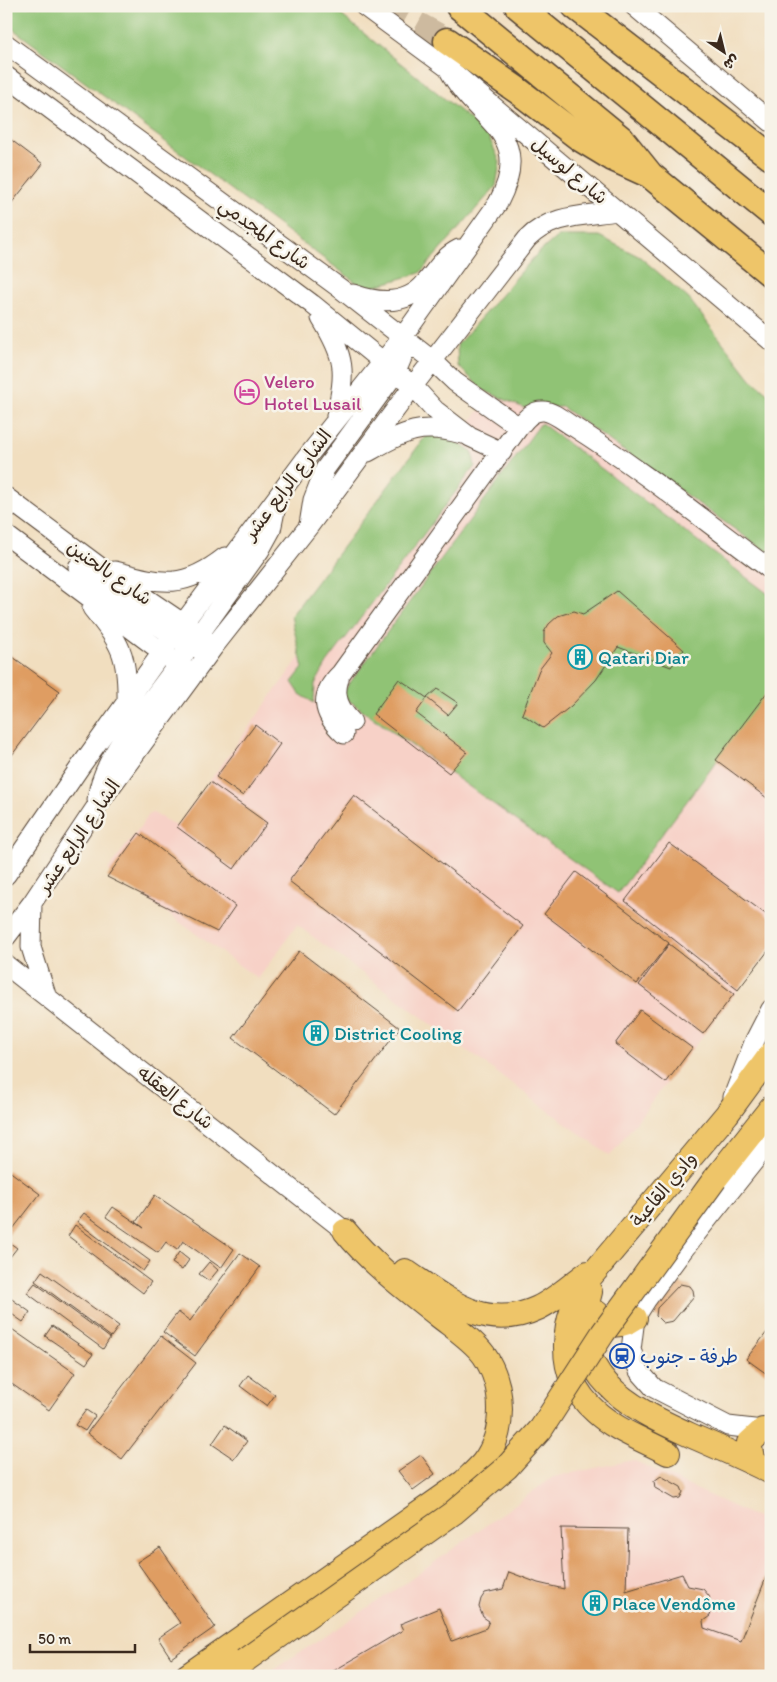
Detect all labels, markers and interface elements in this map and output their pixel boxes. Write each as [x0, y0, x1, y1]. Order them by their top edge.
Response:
north arrow [700, 28, 750, 78]
text: ش [720, 51, 742, 74]
street label: شارع لوسيل [525, 132, 613, 211]
street label: شارع المجدمي [212, 193, 315, 278]
place label: Velero Hotel Lusail [264, 370, 362, 415]
hotel icon: Velero Hotel Lusail [234, 379, 260, 405]
street label: الشارع الرابع عشر [237, 424, 338, 547]
street label: شارع بالحنين [62, 535, 156, 612]
building icon: Qatari Diar [567, 644, 593, 670]
place label: Qatari Diar [598, 646, 689, 669]
street label: الشارع الرابع عشر [31, 775, 127, 901]
building icon: District Cooling [303, 1020, 329, 1046]
place label: District Cooling [334, 1022, 462, 1045]
street label: شارع العقله [132, 1061, 218, 1136]
street label: وادي القاعية [625, 1147, 704, 1233]
station icon: طرفة - جنوب [609, 1343, 635, 1369]
place label: طرفة - جنوب [640, 1345, 738, 1369]
building icon: Place Vendôme [582, 1590, 608, 1616]
place label: Place Vendôme [612, 1592, 736, 1615]
scale bar [30, 1622, 135, 1654]
text: 50 m [38, 1630, 71, 1648]

